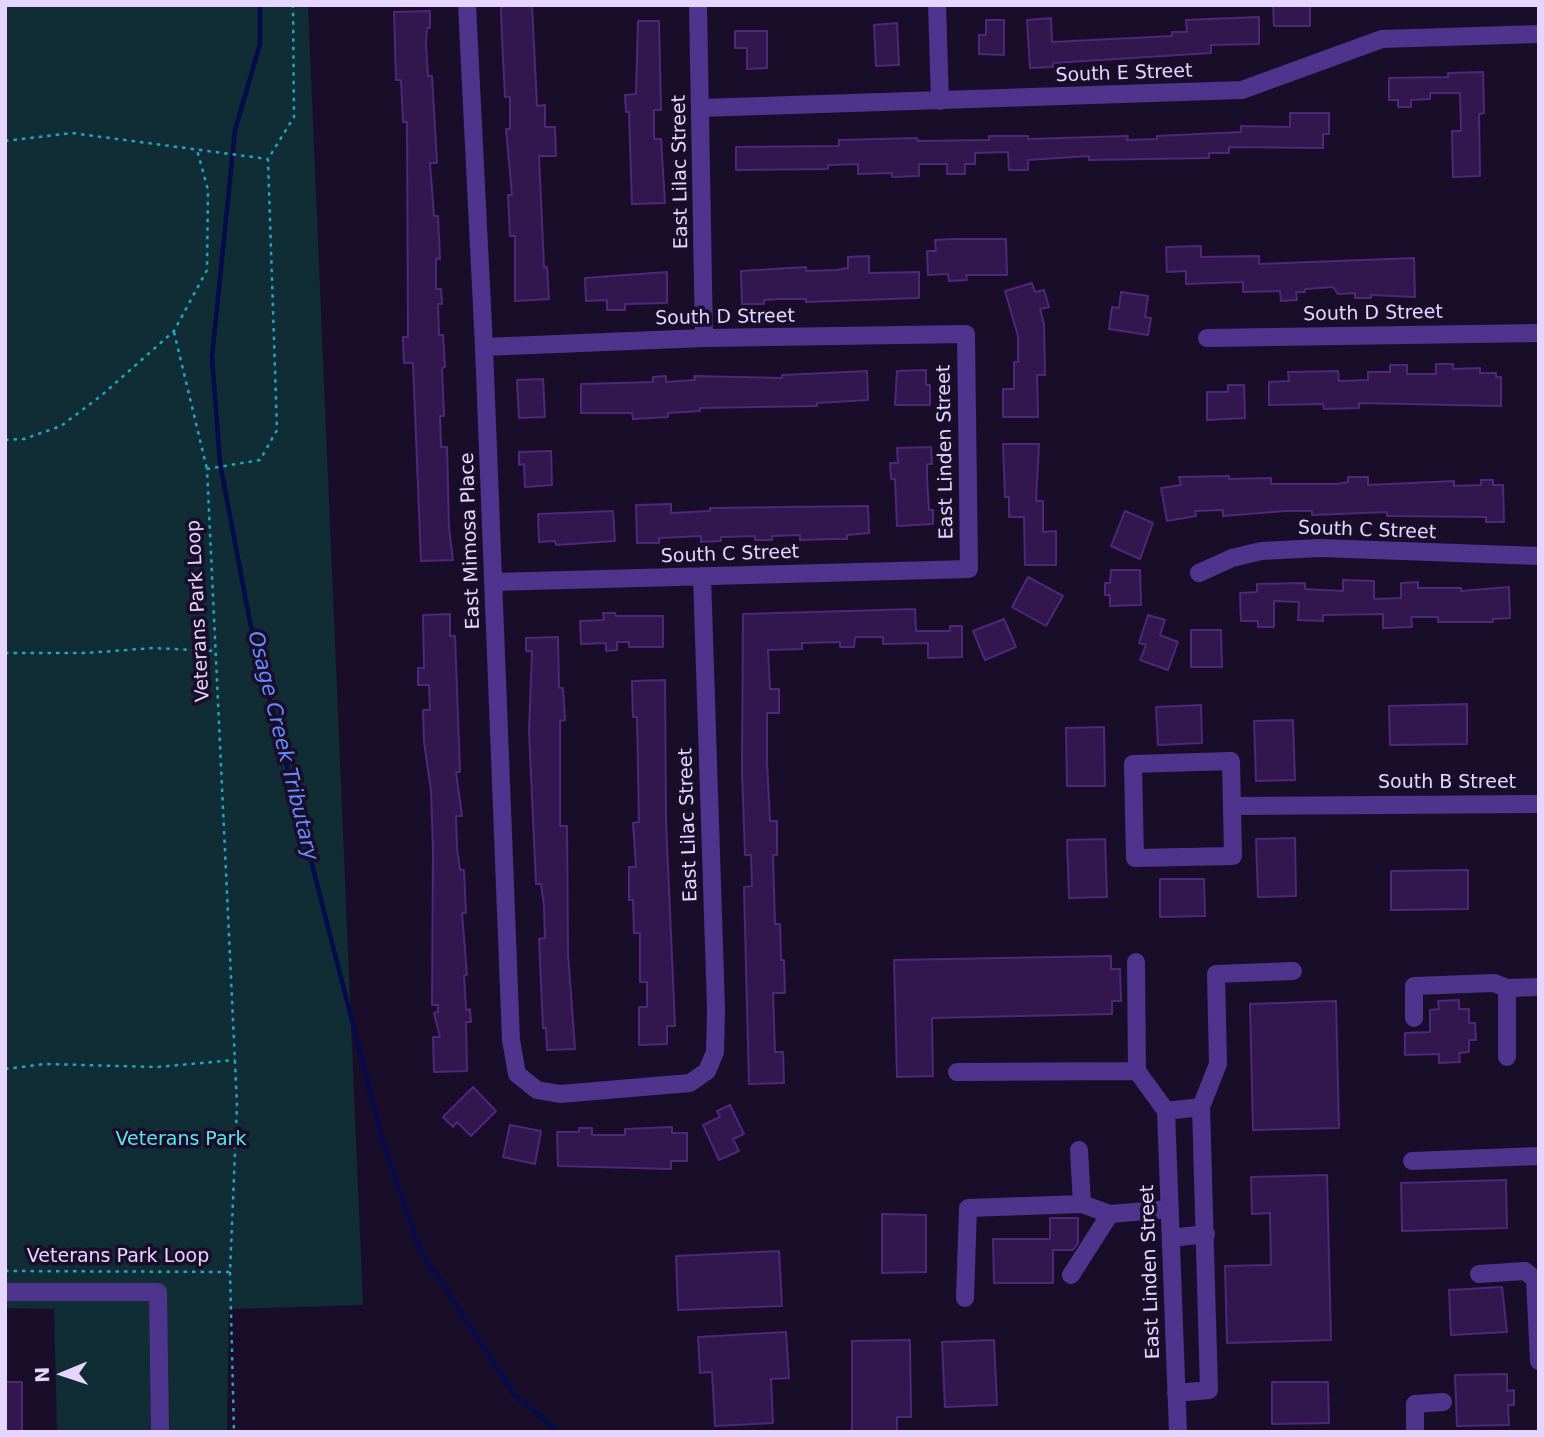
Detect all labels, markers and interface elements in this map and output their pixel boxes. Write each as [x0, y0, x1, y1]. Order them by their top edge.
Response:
street label: South E Street [1055, 60, 1193, 88]
street label: East Lilac Street [668, 95, 694, 249]
street label: South D Street [1303, 301, 1443, 327]
street label: South D Street [655, 305, 795, 331]
street label: East Linden Street [933, 365, 959, 539]
street label: East Mimosa Place [457, 452, 485, 630]
street label: South C Street [1297, 517, 1437, 545]
street label: Veterans Park Loop [183, 519, 215, 703]
street label: South C Street [660, 541, 800, 569]
water label: Osage Creek Tributary [241, 629, 323, 863]
street label: East Lilac Street [675, 748, 703, 902]
street label: South B Street [1378, 772, 1516, 794]
park label: Veterans Park [116, 1129, 246, 1151]
street label: East Linden Street [1137, 1184, 1165, 1360]
street label: Veterans Park Loop [27, 1246, 209, 1268]
north arrow [28, 1339, 98, 1409]
text: N [31, 1366, 53, 1383]

